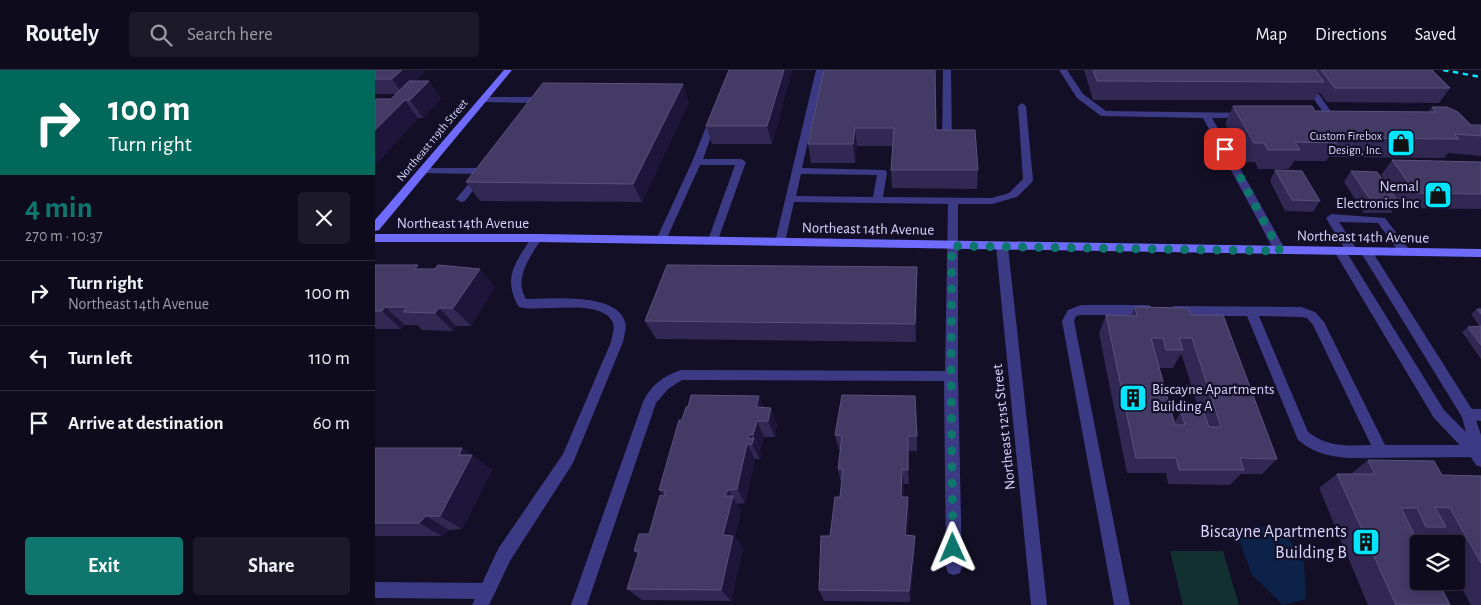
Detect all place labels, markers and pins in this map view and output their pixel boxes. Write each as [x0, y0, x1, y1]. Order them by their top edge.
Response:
pin [1204, 128, 1246, 170]
shop icon: Custom Firebox Design, Inc. [1386, 128, 1416, 158]
place label: Custom Firebox Design, Inc. [1310, 130, 1382, 156]
place label: Nemal Electronics Inc [1336, 179, 1419, 211]
shop icon: Nemal Electronics Inc [1423, 180, 1453, 210]
place label: Biscayne Apartments Building A [1152, 382, 1275, 414]
building icon: Biscayne Apartments Building A [1118, 383, 1148, 413]
place label: Biscayne Apartments Building B [1200, 523, 1347, 562]
building icon: Biscayne Apartments Building B [1351, 527, 1381, 557]

